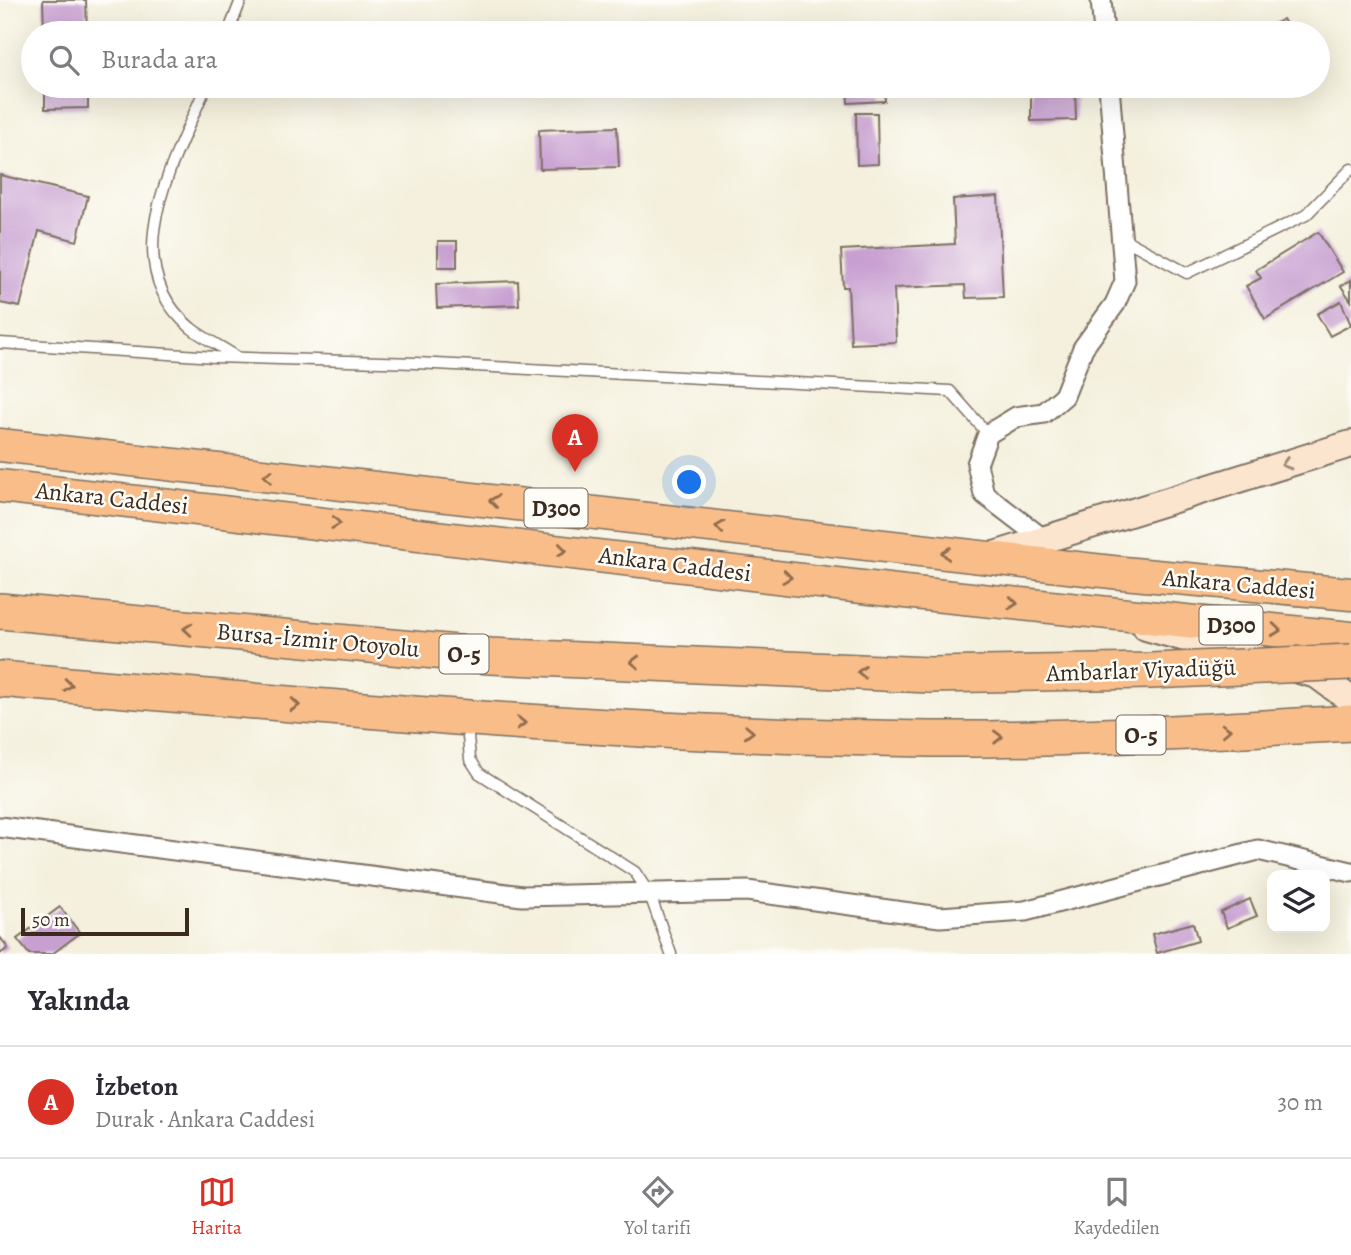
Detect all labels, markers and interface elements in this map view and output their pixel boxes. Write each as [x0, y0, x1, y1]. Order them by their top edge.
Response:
search box [21, 21, 1330, 98]
icon: search [45, 41, 83, 79]
text: Burada ara [101, 42, 218, 77]
pin: A [552, 414, 598, 472]
one-way arrow [1280, 456, 1293, 470]
your location [672, 465, 706, 499]
one-way arrow [262, 468, 274, 483]
street label: Ankara Caddesi [33, 474, 190, 522]
road number: D300 [524, 488, 588, 528]
one-way arrow [488, 494, 500, 509]
one-way arrow [330, 515, 342, 530]
one-way arrow [714, 520, 726, 535]
street label: Ankara Caddesi [596, 539, 753, 589]
one-way arrow [556, 543, 567, 558]
one-way arrow [941, 546, 952, 561]
street label: Ankara Caddesi [1160, 561, 1317, 607]
one-way arrow [782, 570, 793, 585]
one-way arrow [1008, 595, 1019, 610]
road number: D300 [1200, 606, 1262, 645]
street label: Bursa-İzmir Otoyolu [215, 615, 421, 665]
one-way arrow [182, 621, 194, 636]
one-way arrow [1271, 622, 1282, 637]
road number: O-5 [440, 634, 489, 674]
street label: Ambarlar Viyadüğü [1045, 651, 1236, 689]
one-way arrow [629, 655, 640, 670]
one-way arrow [856, 665, 867, 680]
one-way arrow [63, 677, 74, 692]
one-way arrow [289, 697, 300, 712]
one-way arrow [516, 716, 527, 731]
road number: O-5 [1116, 716, 1166, 754]
one-way arrow [1220, 723, 1231, 738]
one-way arrow [743, 724, 754, 739]
one-way arrow [993, 730, 1004, 745]
map controls [1267, 870, 1330, 933]
button: layers [1267, 870, 1330, 933]
scale bar [21, 905, 189, 937]
text: 50 m [32, 907, 70, 933]
text: Yakında [28, 980, 130, 1020]
text: İzbeton [95, 1069, 178, 1104]
text: A [44, 1087, 58, 1118]
text: 30 m [1277, 1087, 1323, 1118]
text: Durak · Ankara Caddesi [95, 1104, 315, 1135]
tab: Harita [191, 1173, 242, 1241]
tab: Yol tarifi [624, 1173, 691, 1241]
tab: Kaydedilen [1073, 1173, 1160, 1241]

